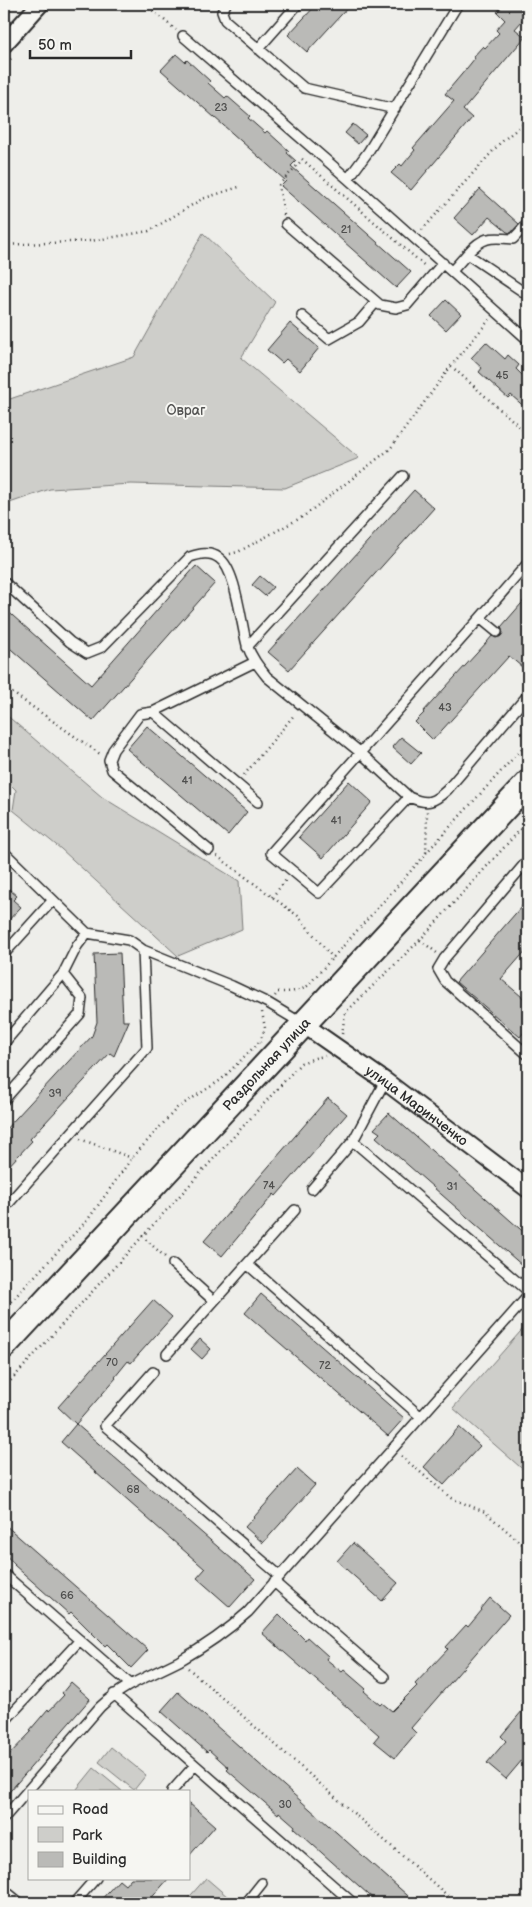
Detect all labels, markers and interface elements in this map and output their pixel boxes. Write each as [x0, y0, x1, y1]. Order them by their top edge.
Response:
scale bar [30, 28, 131, 60]
text: 50 m [38, 36, 72, 55]
house number: 23 [214, 101, 228, 114]
house number: 21 [341, 223, 351, 236]
house number: 45 [495, 369, 509, 382]
park label: Овраг [166, 402, 206, 419]
house number: 43 [438, 701, 452, 714]
house number: 41 [182, 774, 192, 787]
house number: 41 [331, 814, 341, 827]
street label: Раздольная улица [219, 1014, 314, 1114]
street label: улица Маринченко [362, 1062, 472, 1149]
house number: 39 [48, 1087, 62, 1100]
house number: 74 [263, 1179, 275, 1192]
house number: 31 [446, 1180, 458, 1193]
house number: 70 [106, 1356, 118, 1369]
house number: 72 [319, 1359, 331, 1372]
house number: 68 [126, 1483, 140, 1496]
house number: 66 [60, 1589, 74, 1602]
legend [28, 1790, 190, 1880]
house number: 30 [278, 1798, 292, 1811]
text: Road [72, 1800, 108, 1819]
text: Park [72, 1826, 103, 1845]
text: Building [72, 1850, 127, 1869]

